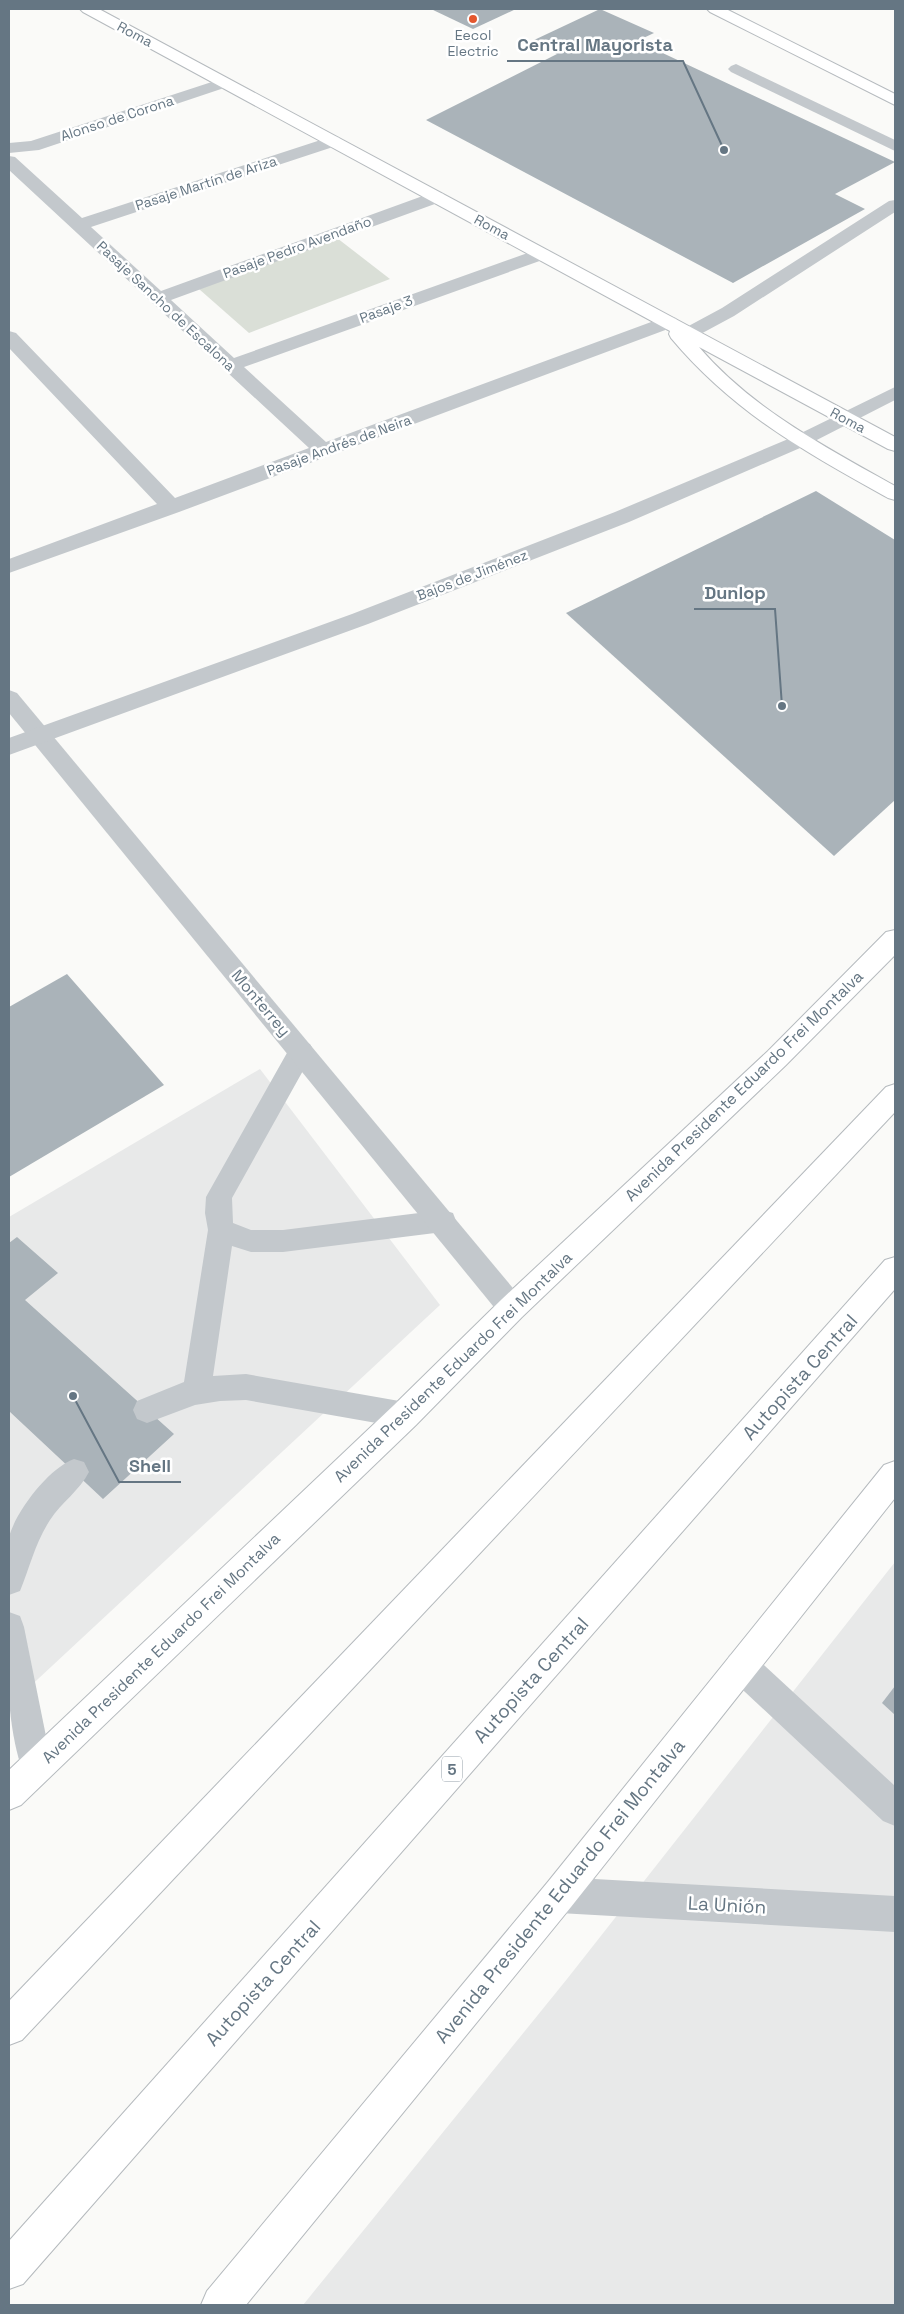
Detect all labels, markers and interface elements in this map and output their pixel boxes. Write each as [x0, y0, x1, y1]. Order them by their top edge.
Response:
marker: Eecol Electric [467, 13, 479, 25]
street label: Roma [114, 17, 156, 51]
place label: Eecol Electric [447, 26, 499, 60]
callout: Central Mayorista [507, 28, 683, 61]
text: Central Mayorista [517, 33, 673, 56]
street label: Alonso de Corona [58, 91, 176, 145]
street label: Pasaje Martín de Ariza [133, 152, 279, 214]
street label: Roma [471, 210, 513, 244]
street label: Pasaje Pedro Avendaño [220, 212, 374, 282]
street label: Pasaje Sancho de Escalona [93, 237, 239, 375]
street label: Pasaje 3 [357, 291, 415, 327]
street label: Roma [827, 403, 869, 437]
street label: Pasaje Andrés de Neira [264, 410, 414, 480]
street label: Bajos de Jiménez [414, 546, 530, 604]
callout: Dunlop [694, 576, 775, 609]
text: Dunlop [704, 581, 766, 604]
street label: Monterrey [227, 965, 295, 1041]
street label: Avenida Presidente Eduardo Frei Montalva [620, 966, 868, 1206]
street label: Avenida Presidente Eduardo Frei Montalva [329, 1247, 577, 1487]
street label: Autopista Central [737, 1309, 863, 1445]
callout: Shell [119, 1449, 181, 1482]
text: Shell [129, 1454, 171, 1477]
street label: Avenida Presidente Eduardo Frei Montalva [37, 1528, 285, 1768]
street label: Autopista Central [468, 1612, 594, 1748]
street label: Avenida Presidente Eduardo Frei Montalva [429, 1734, 691, 2048]
road number: 5 [442, 1756, 462, 1782]
street label: La Unión [687, 1890, 767, 1920]
street label: Autopista Central [200, 1915, 326, 2051]

